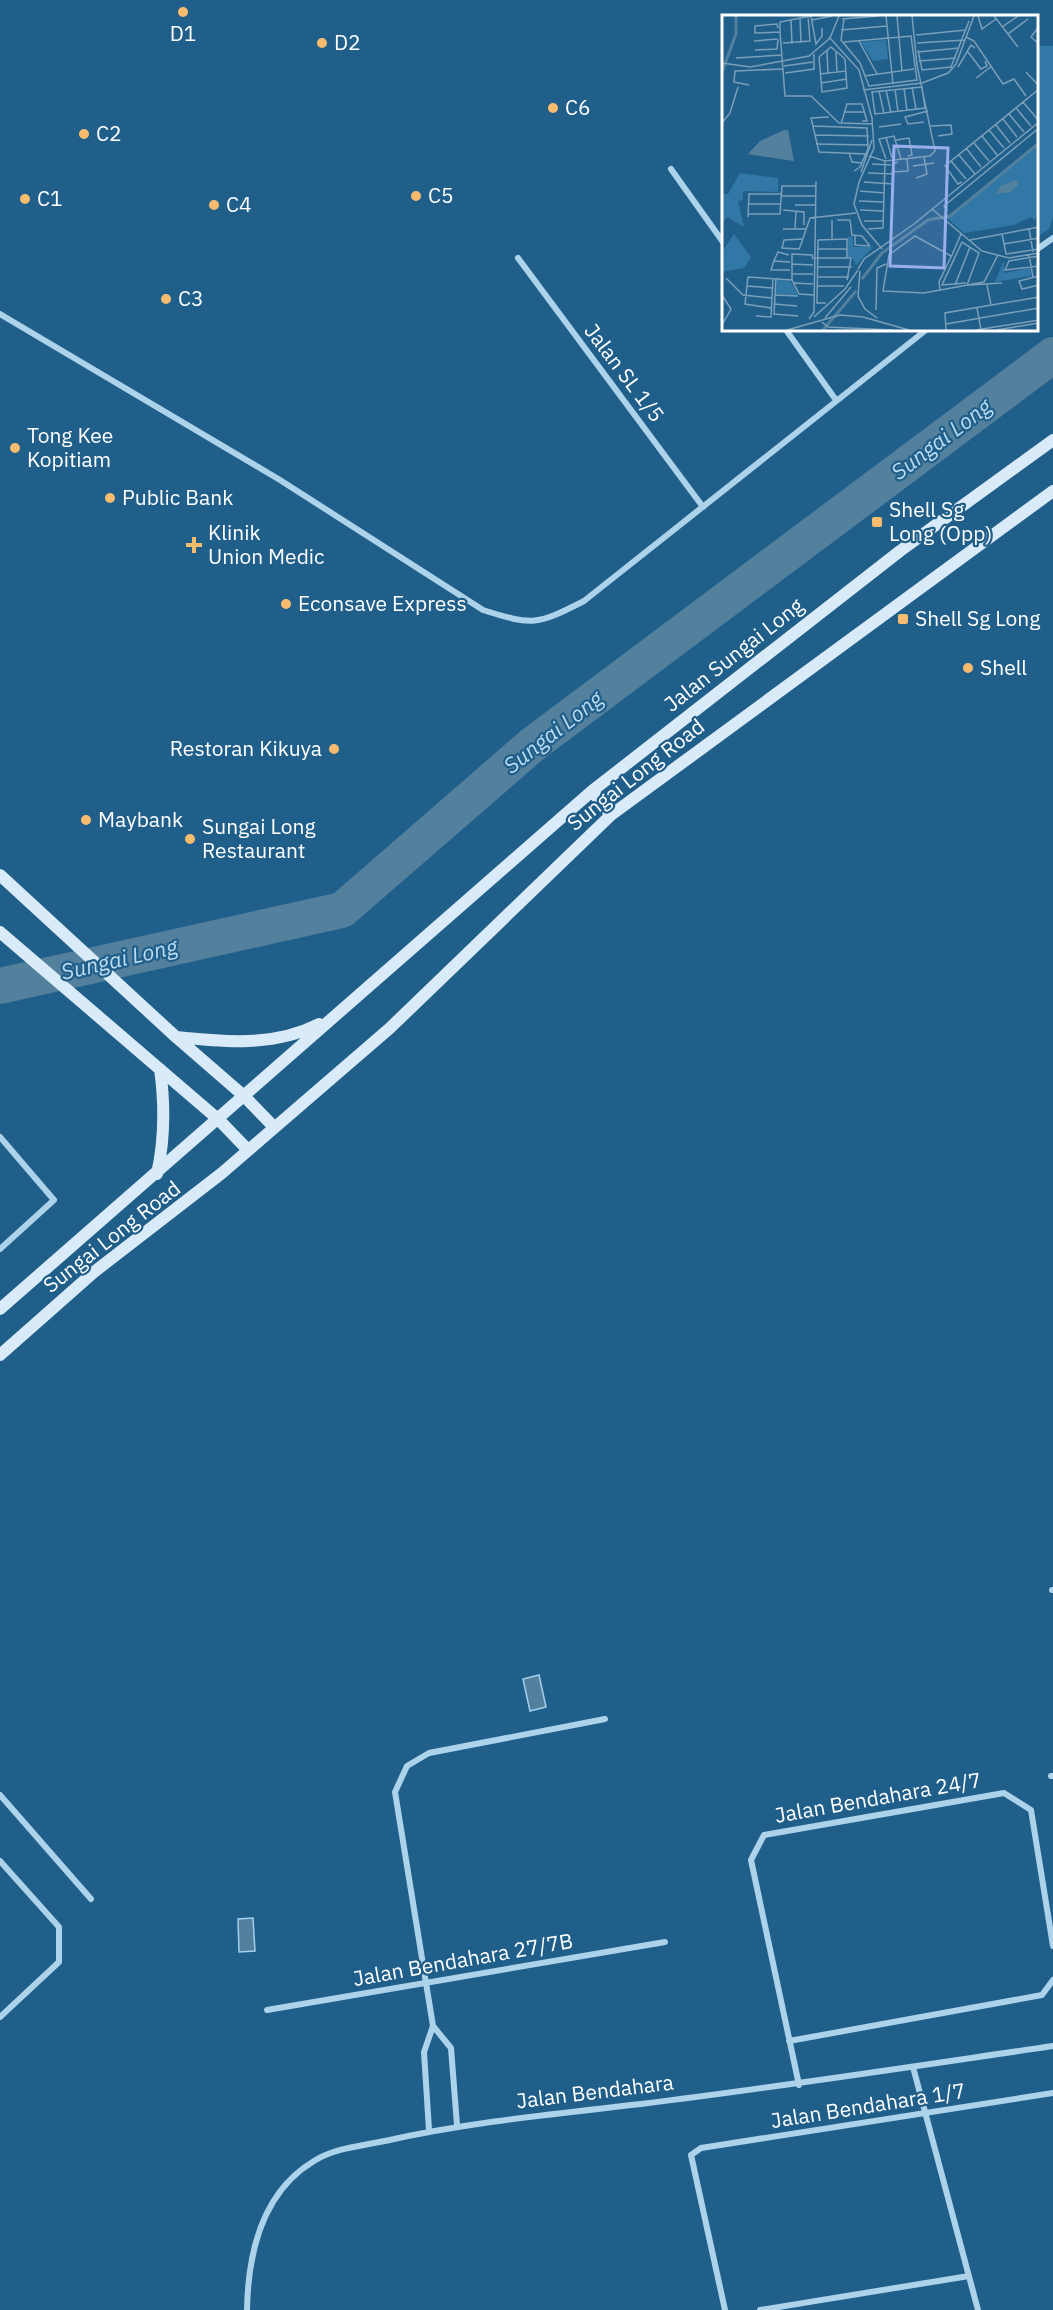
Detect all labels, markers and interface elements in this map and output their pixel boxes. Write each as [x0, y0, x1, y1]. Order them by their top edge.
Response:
marker: D1 [176, 5, 190, 19]
inset map [722, 15, 1038, 332]
place label: D1 [170, 19, 196, 47]
place label: D2 [334, 28, 361, 56]
marker: D2 [315, 36, 329, 50]
place label: C6 [565, 93, 591, 121]
marker: C6 [546, 101, 560, 115]
place label: C2 [96, 119, 122, 147]
marker: C2 [77, 127, 91, 141]
place label: C5 [428, 181, 454, 209]
place label: C1 [37, 184, 63, 212]
marker: C5 [409, 189, 423, 203]
place label: C4 [226, 190, 252, 218]
marker: C1 [18, 192, 32, 206]
marker: C4 [207, 198, 221, 212]
place label: C3 [178, 284, 204, 312]
marker: C3 [159, 292, 173, 306]
street label: Jalan SL 1/5 [579, 317, 671, 427]
water label: Sungai Long [885, 391, 997, 486]
place label: Tong Kee Kopitiam [27, 421, 113, 473]
marker: Tong Kee Kopitiam [8, 441, 22, 455]
place label: Public Bank [122, 483, 233, 511]
marker: Public Bank [103, 491, 117, 505]
place label: Shell Sg Long (Opp) [889, 495, 992, 547]
marker: Shell Sg Long (Opp) [870, 515, 884, 529]
place label: Klinik Union Medic [208, 518, 325, 570]
marker: Klinik Union Medic [185, 536, 203, 554]
place label: Econsave Express [298, 589, 467, 617]
street label: Jalan Sungai Long [658, 591, 809, 717]
marker: Econsave Express [279, 597, 293, 611]
place label: Shell Sg Long [915, 604, 1040, 632]
marker: Shell Sg Long [896, 612, 910, 626]
place label: Shell [980, 653, 1027, 681]
marker: Shell [961, 661, 975, 675]
water label: Sungai Long [497, 683, 609, 780]
street label: Sungai Long Road [561, 712, 710, 837]
place label: Restoran Kikuya [170, 734, 322, 762]
marker: Restoran Kikuya [327, 742, 341, 756]
place label: Maybank [98, 805, 183, 833]
place label: Sungai Long Restaurant [202, 812, 316, 864]
marker: Maybank [79, 813, 93, 827]
marker: Sungai Long Restaurant [183, 832, 197, 846]
water label: Sungai Long [58, 931, 181, 986]
street label: Sungai Long Road [37, 1174, 186, 1299]
street label: Jalan Bendahara 24/7 [772, 1765, 983, 1829]
street label: Jalan Bendahara 27/7B [351, 1926, 575, 1992]
street label: Jalan Bendahara [515, 2067, 675, 2115]
street label: Jalan Bendahara 1/7 [769, 2076, 967, 2134]

